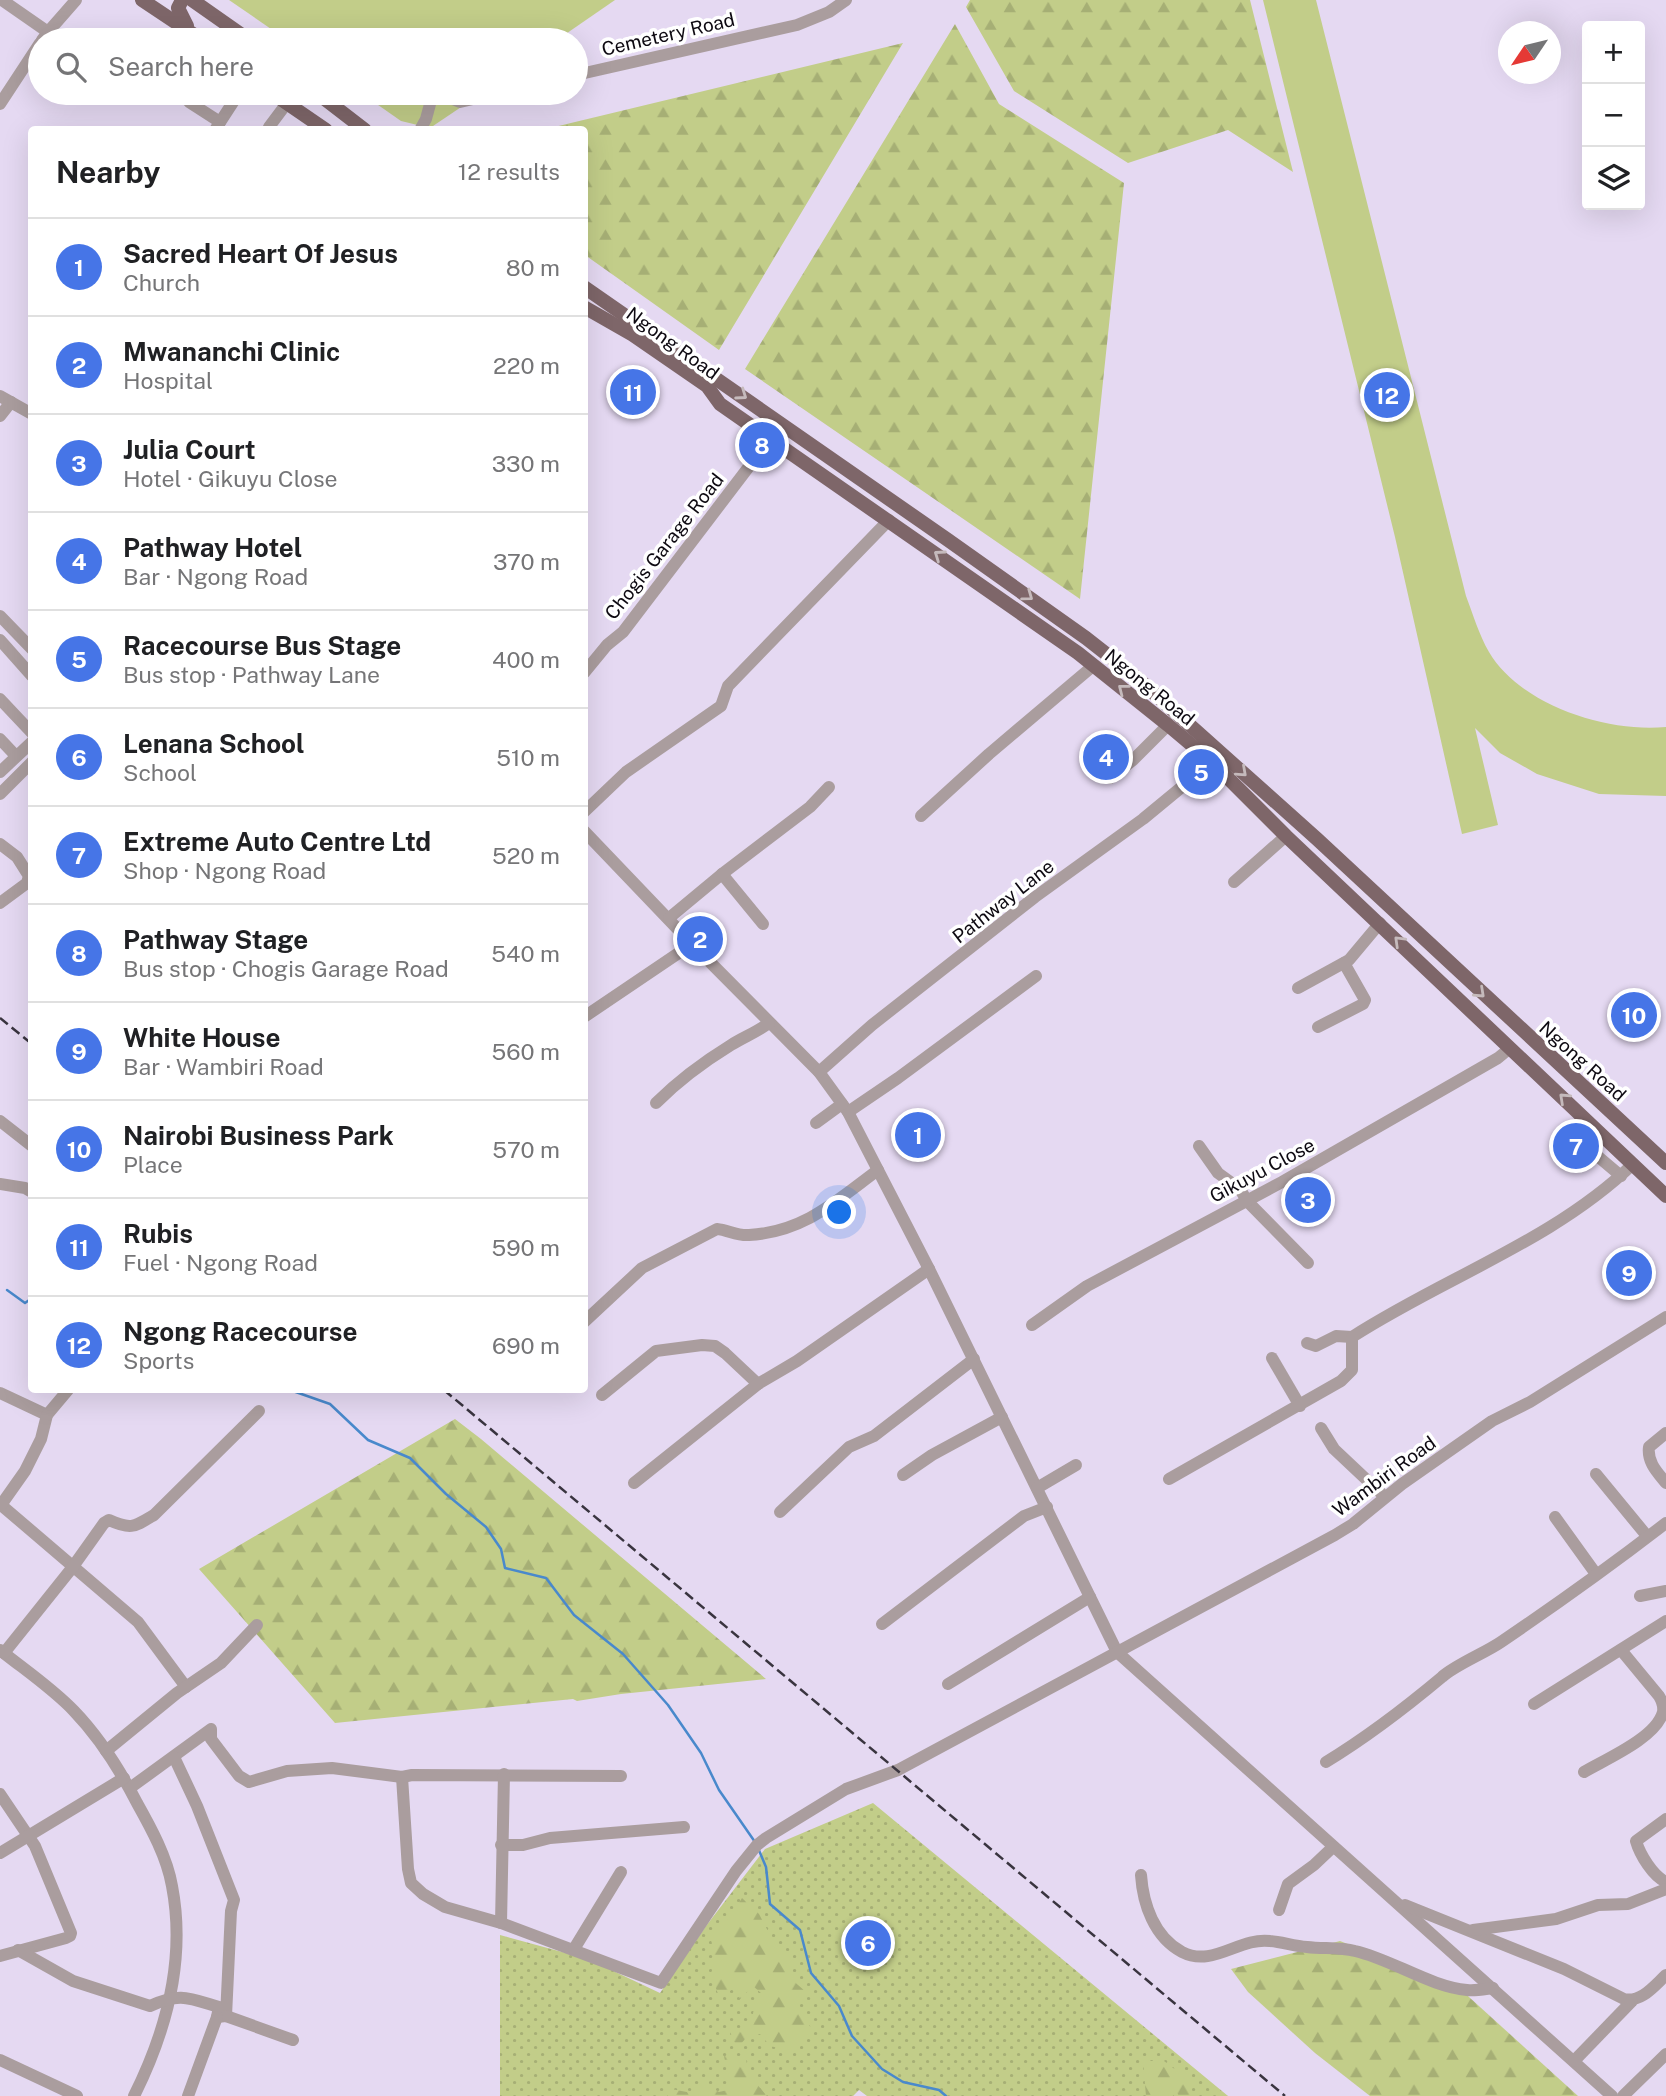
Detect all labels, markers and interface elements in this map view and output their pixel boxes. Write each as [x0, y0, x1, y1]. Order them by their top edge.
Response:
street label: Cemetery Road [599, 8, 737, 60]
north arrow [1498, 21, 1561, 84]
map controls [1582, 21, 1645, 210]
button: + [1582, 21, 1645, 84]
search box [28, 28, 588, 105]
icon: search [52, 48, 90, 86]
text: Search here [108, 51, 254, 82]
button: − [1582, 84, 1645, 147]
button: layers [1582, 147, 1645, 210]
text: Nearby [56, 154, 160, 190]
text: 12 results [458, 158, 560, 185]
text: Sacred Heart Of Jesus [123, 238, 398, 269]
text: 1 [74, 254, 84, 281]
text: 80 m [506, 254, 560, 281]
text: Church [123, 269, 200, 296]
street label: Ngong Road [622, 302, 724, 384]
text: Mwananchi Clinic [123, 336, 340, 367]
text: 2 [72, 352, 86, 379]
text: 220 m [493, 352, 560, 379]
pin: 11 [610, 366, 656, 418]
text: Hospital [123, 367, 213, 394]
pin: 12 [1364, 369, 1410, 421]
one-way arrow [734, 387, 747, 400]
pin: 8 [739, 419, 785, 471]
text: Julia Court [123, 434, 256, 465]
text: 3 [71, 450, 87, 477]
text: 330 m [492, 450, 560, 477]
text: Hotel · Gikuyu Close [123, 465, 338, 492]
street label: Chogis Garage Road [600, 469, 728, 623]
text: Pathway Hotel [123, 532, 302, 563]
text: 4 [71, 548, 87, 575]
text: 370 m [493, 548, 560, 575]
one-way arrow [934, 551, 947, 563]
text: Bar · Ngong Road [123, 563, 308, 590]
one-way arrow [1020, 588, 1033, 601]
text: Racecourse Bus Stage [123, 630, 401, 661]
street label: Ngong Road [1101, 644, 1199, 730]
text: 5 [71, 646, 87, 673]
text: 400 m [492, 646, 560, 673]
text: Bus stop · Pathway Lane [123, 661, 380, 688]
one-way arrow [1118, 685, 1130, 698]
text: Lenana School [123, 728, 305, 759]
pin: 4 [1083, 731, 1129, 783]
text: 6 [71, 744, 87, 771]
text: 510 m [496, 744, 560, 771]
pin: 5 [1178, 746, 1224, 798]
text: School [123, 759, 197, 786]
one-way arrow [1234, 763, 1247, 776]
text: Extreme Auto Centre Ltd [123, 826, 431, 857]
text: 7 [72, 842, 86, 869]
text: 520 m [492, 842, 560, 869]
street label: Pathway Lane [948, 855, 1058, 947]
text: Shop · Ngong Road [123, 857, 326, 884]
pin: 2 [677, 913, 723, 965]
text: Pathway Stage [123, 924, 308, 955]
one-way arrow [1394, 937, 1407, 950]
text: 8 [71, 940, 87, 967]
text: 540 m [491, 940, 560, 967]
text: Bus stop · Chogis Garage Road [123, 955, 449, 982]
one-way arrow [1472, 985, 1485, 997]
pin: 10 [1611, 989, 1657, 1041]
street label: Ngong Road [1535, 1016, 1631, 1106]
text: White House [123, 1022, 280, 1053]
text: 9 [71, 1038, 87, 1065]
text: 560 m [492, 1038, 560, 1065]
text: Bar · Wambiri Road [123, 1053, 324, 1080]
one-way arrow [1559, 1093, 1572, 1106]
pin: 1 [895, 1109, 941, 1161]
text: Nairobi Business Park [123, 1120, 394, 1151]
pin: 7 [1553, 1120, 1599, 1172]
street label: Gikuyu Close [1206, 1133, 1318, 1207]
text: 10 [67, 1136, 91, 1163]
text: 570 m [492, 1136, 560, 1163]
text: Place [123, 1151, 183, 1178]
pin: 3 [1285, 1174, 1331, 1226]
your location [822, 1195, 856, 1229]
text: Rubis [123, 1218, 193, 1249]
text: 11 [69, 1234, 89, 1261]
text: 590 m [491, 1234, 560, 1261]
pin: 9 [1606, 1247, 1652, 1299]
text: Fuel · Ngong Road [123, 1249, 318, 1276]
text: Ngong Racecourse [123, 1316, 358, 1347]
text: 12 [67, 1332, 91, 1359]
text: 690 m [492, 1332, 560, 1359]
text: Sports [123, 1347, 194, 1374]
street label: Wambiri Road [1328, 1431, 1440, 1521]
pin: 6 [845, 1917, 891, 1969]

